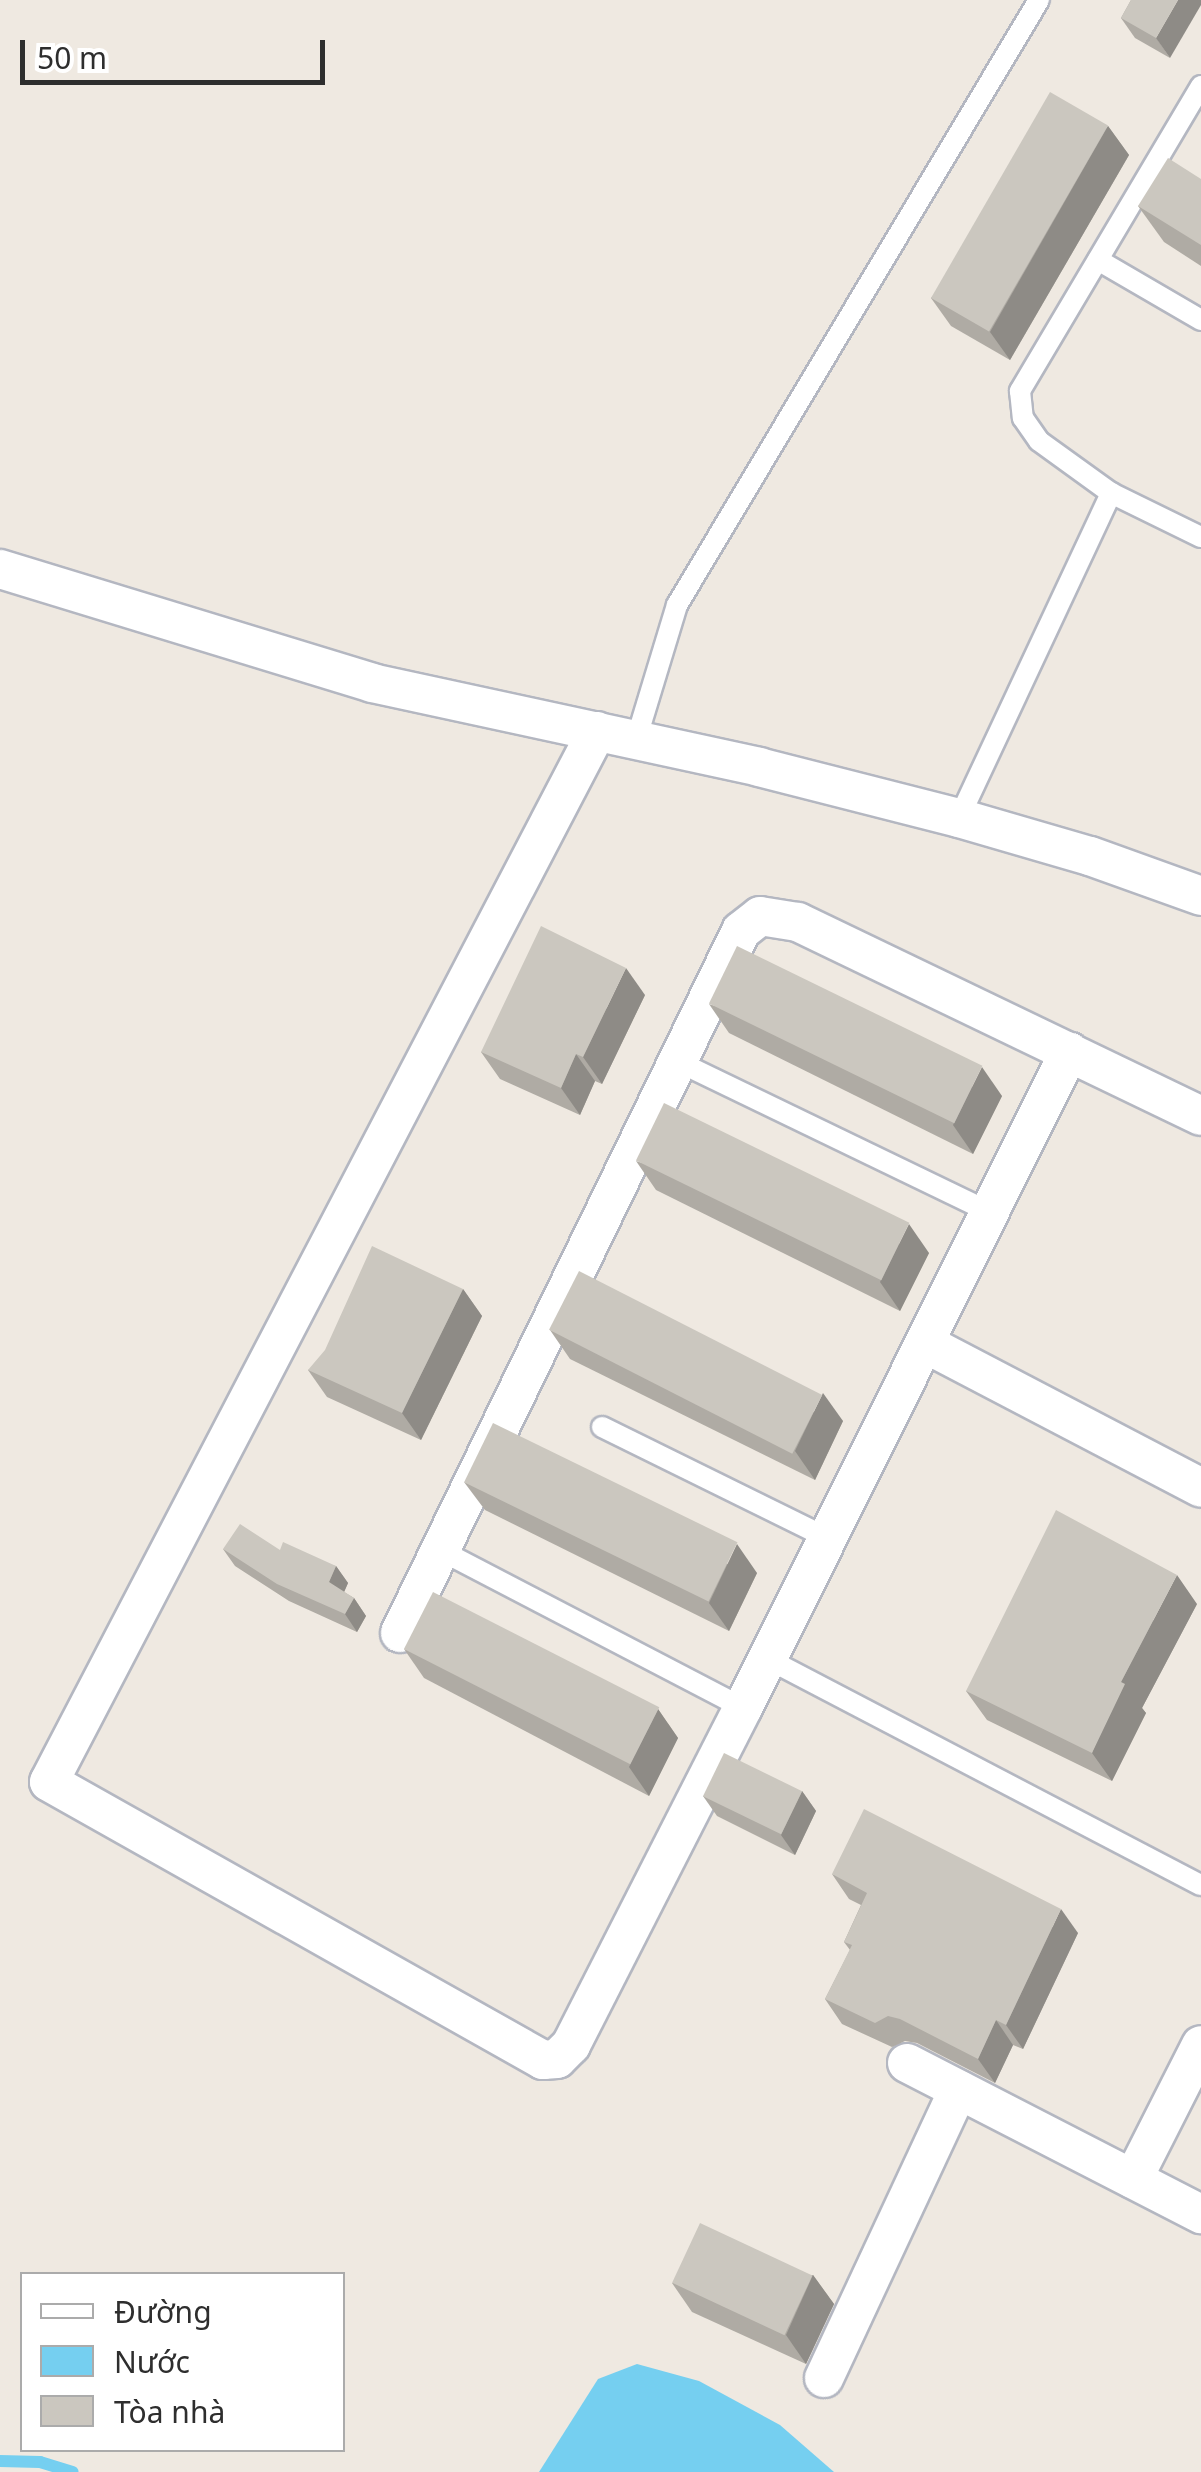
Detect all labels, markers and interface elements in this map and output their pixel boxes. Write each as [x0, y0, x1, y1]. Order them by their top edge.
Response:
scale bar [25, 20, 330, 82]
text: 50 m [37, 37, 107, 78]
legend [20, 2272, 345, 2452]
text: Đường [114, 2291, 212, 2332]
text: Nước [114, 2341, 190, 2382]
text: Tòa nhà [114, 2391, 225, 2432]

